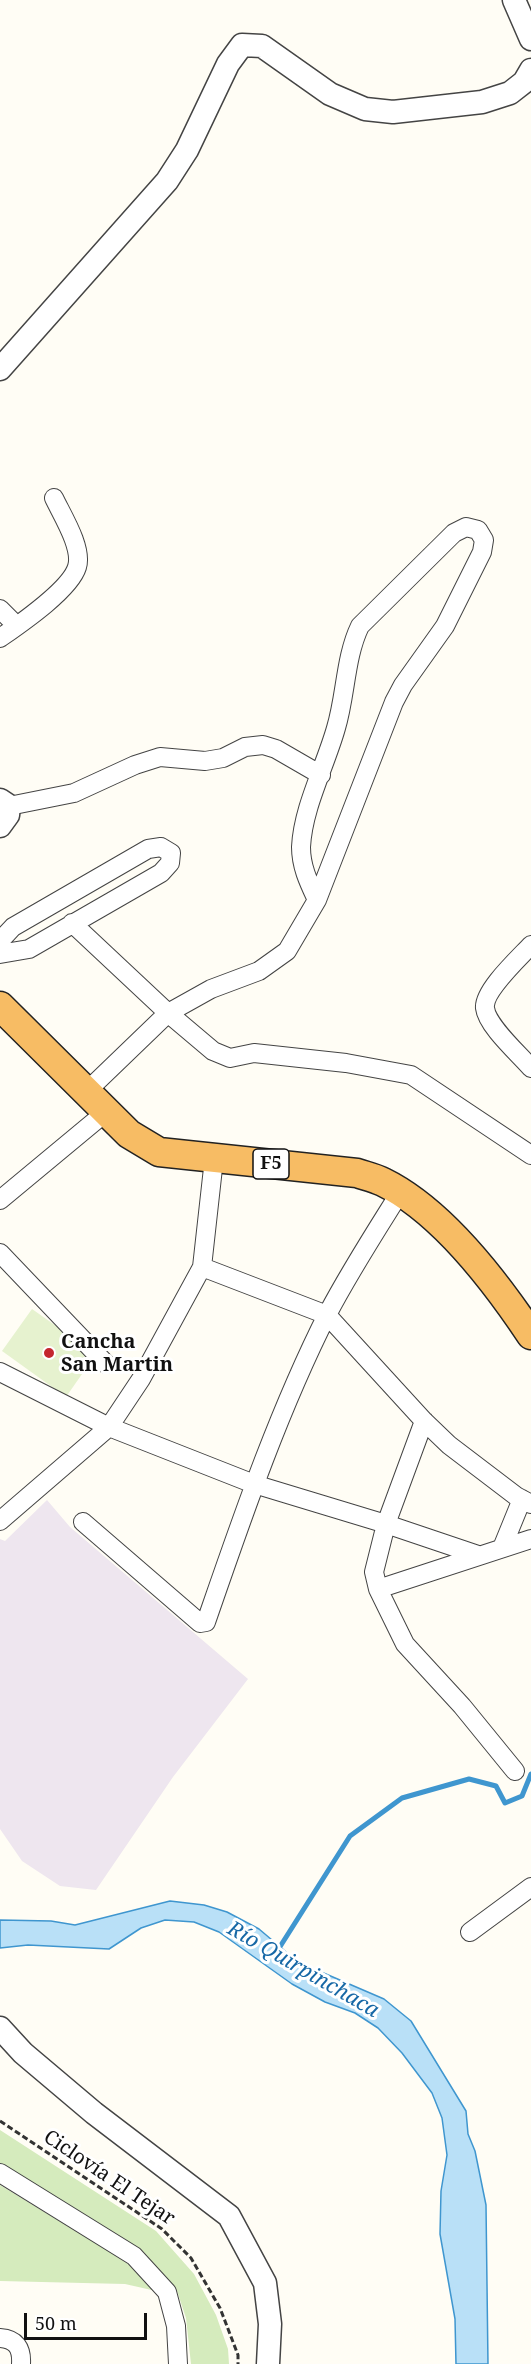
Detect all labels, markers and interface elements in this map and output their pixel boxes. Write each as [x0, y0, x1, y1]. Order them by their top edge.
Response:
road number: F5 [253, 1149, 289, 1179]
place label: Cancha San Martin [61, 1330, 173, 1377]
marker: Cancha San Martin [42, 1346, 56, 1360]
water label: Río Quirpinchaca [223, 1916, 383, 2024]
street label: Ciclovía El Tejar [39, 2125, 179, 2231]
scale bar [27, 2301, 150, 2339]
text: 50 m [35, 2311, 77, 2335]

